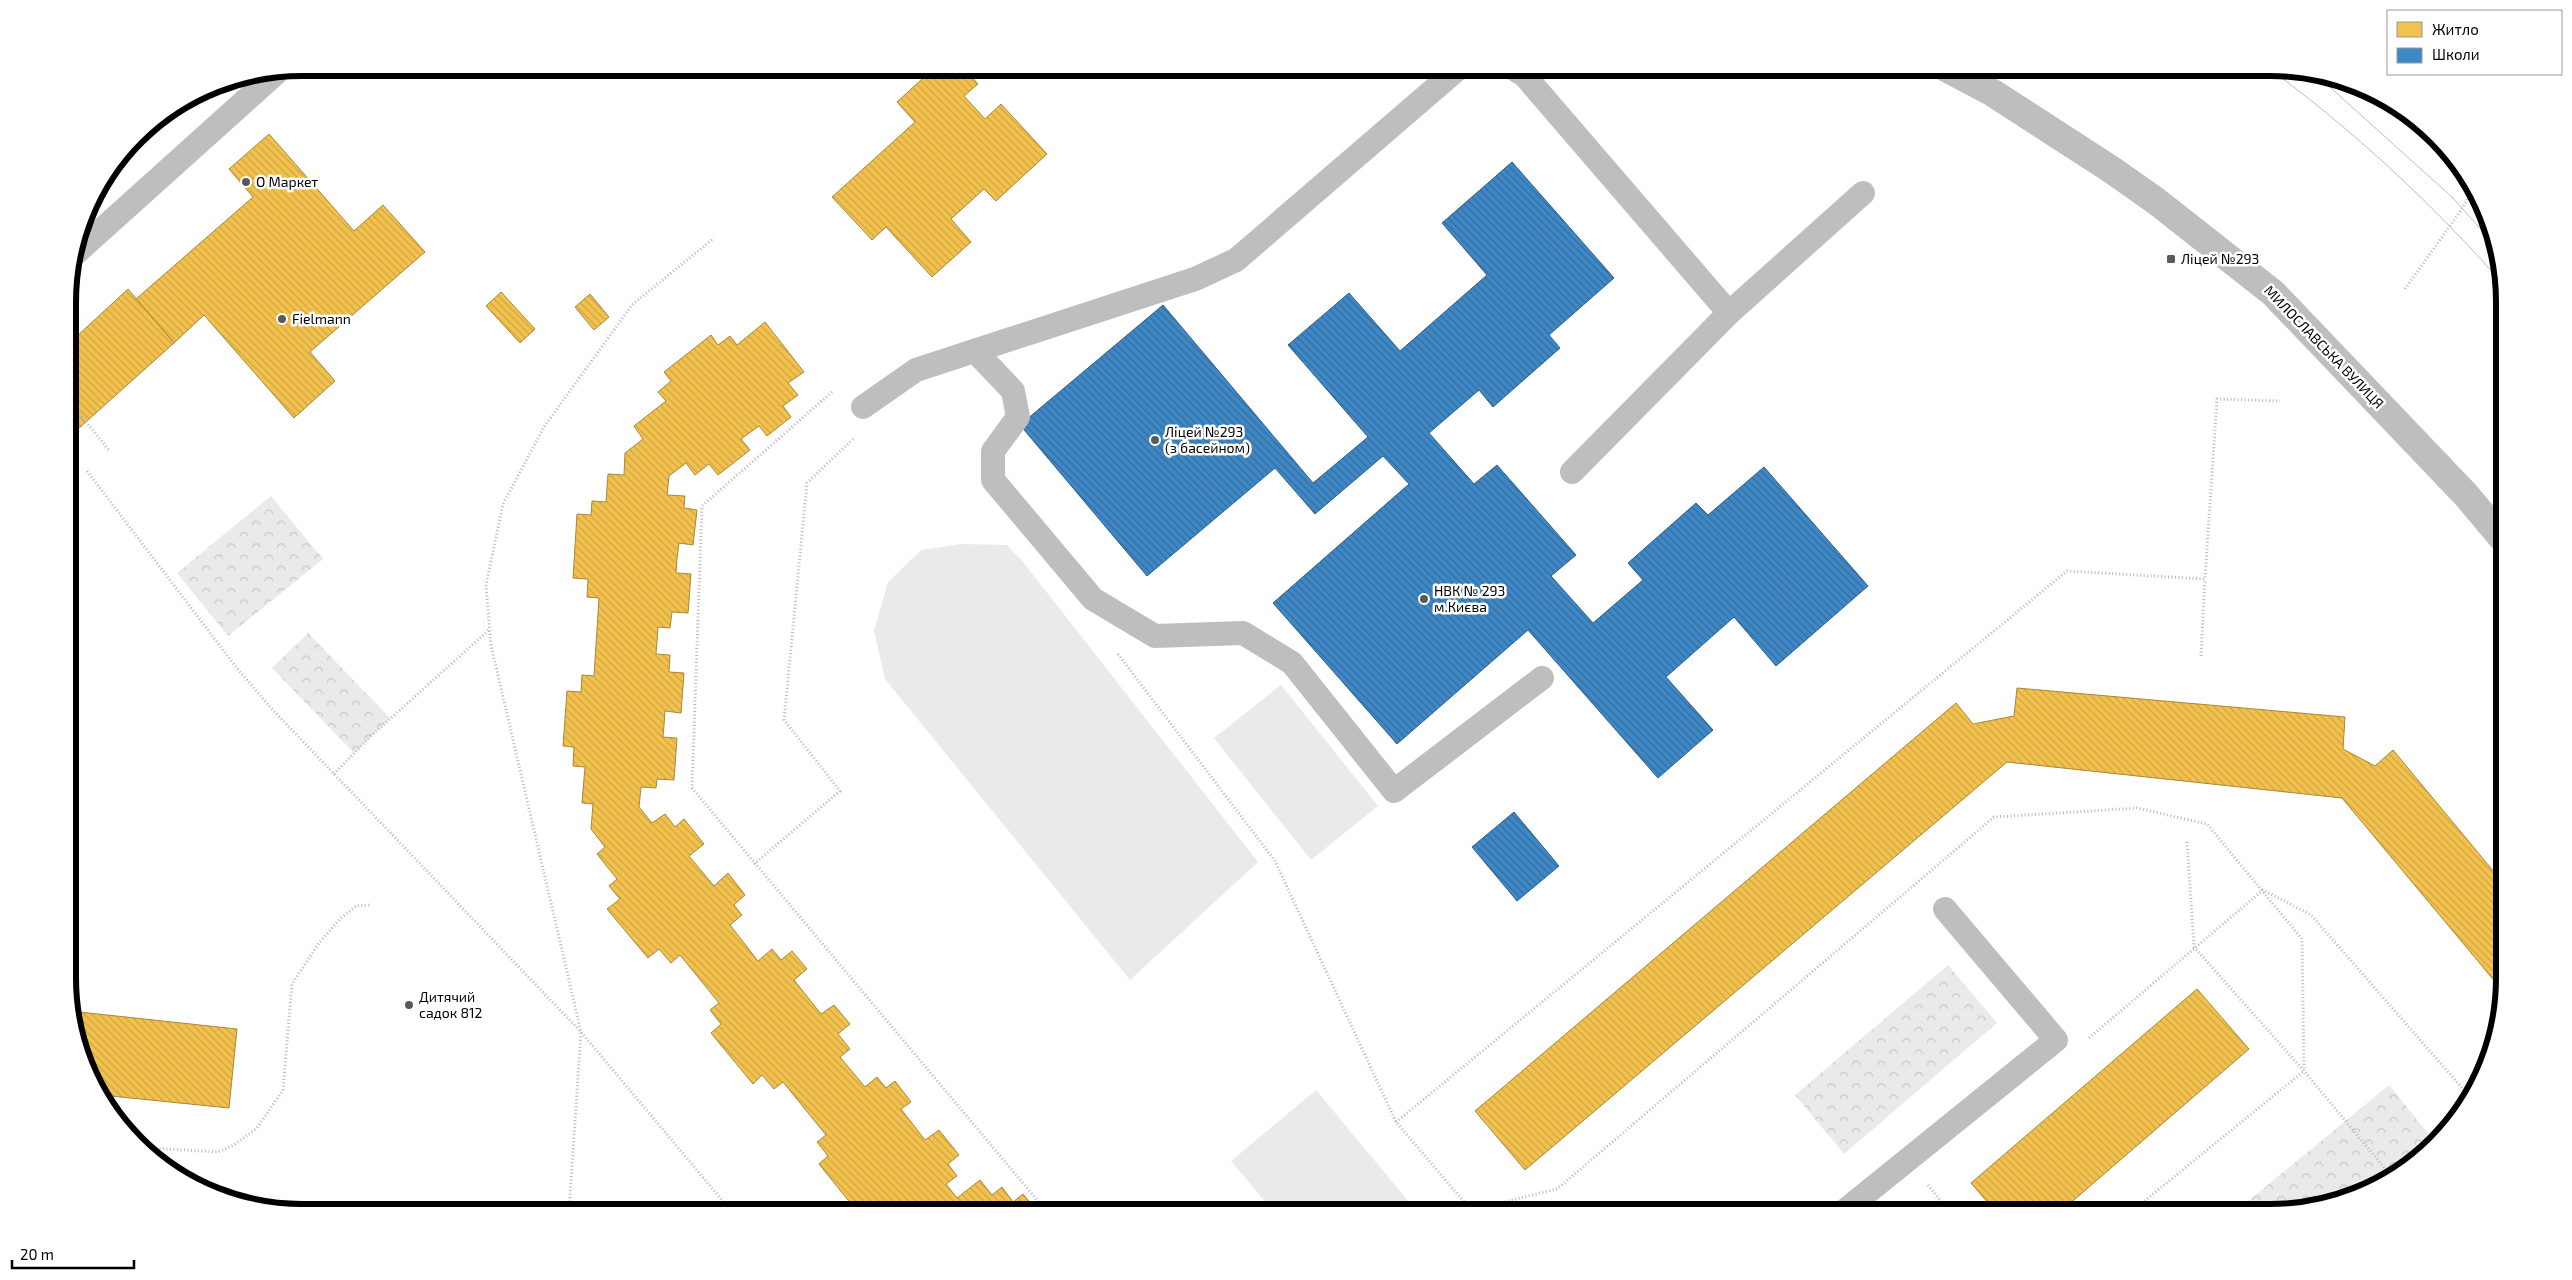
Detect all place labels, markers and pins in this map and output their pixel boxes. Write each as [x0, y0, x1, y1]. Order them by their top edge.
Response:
place label: О Маркет [256, 173, 318, 190]
marker: О Маркет [240, 176, 252, 188]
place label: Ліцей №293 [2181, 250, 2259, 267]
marker: Ліцей №293 [2165, 253, 2177, 265]
place label: Fielmann [292, 310, 351, 327]
marker: Fielmann [276, 313, 288, 325]
place label: Ліцей №293 (з басейном) [1165, 423, 1250, 456]
marker: Ліцей №293 (з басейном) [1149, 434, 1161, 446]
place label: НВК № 293 м.Києва [1434, 582, 1505, 615]
marker: НВК № 293 м.Києва [1418, 593, 1430, 605]
place label: Дитячий садок 812 [419, 988, 482, 1021]
marker: Дитячий садок 812 [403, 999, 415, 1011]

